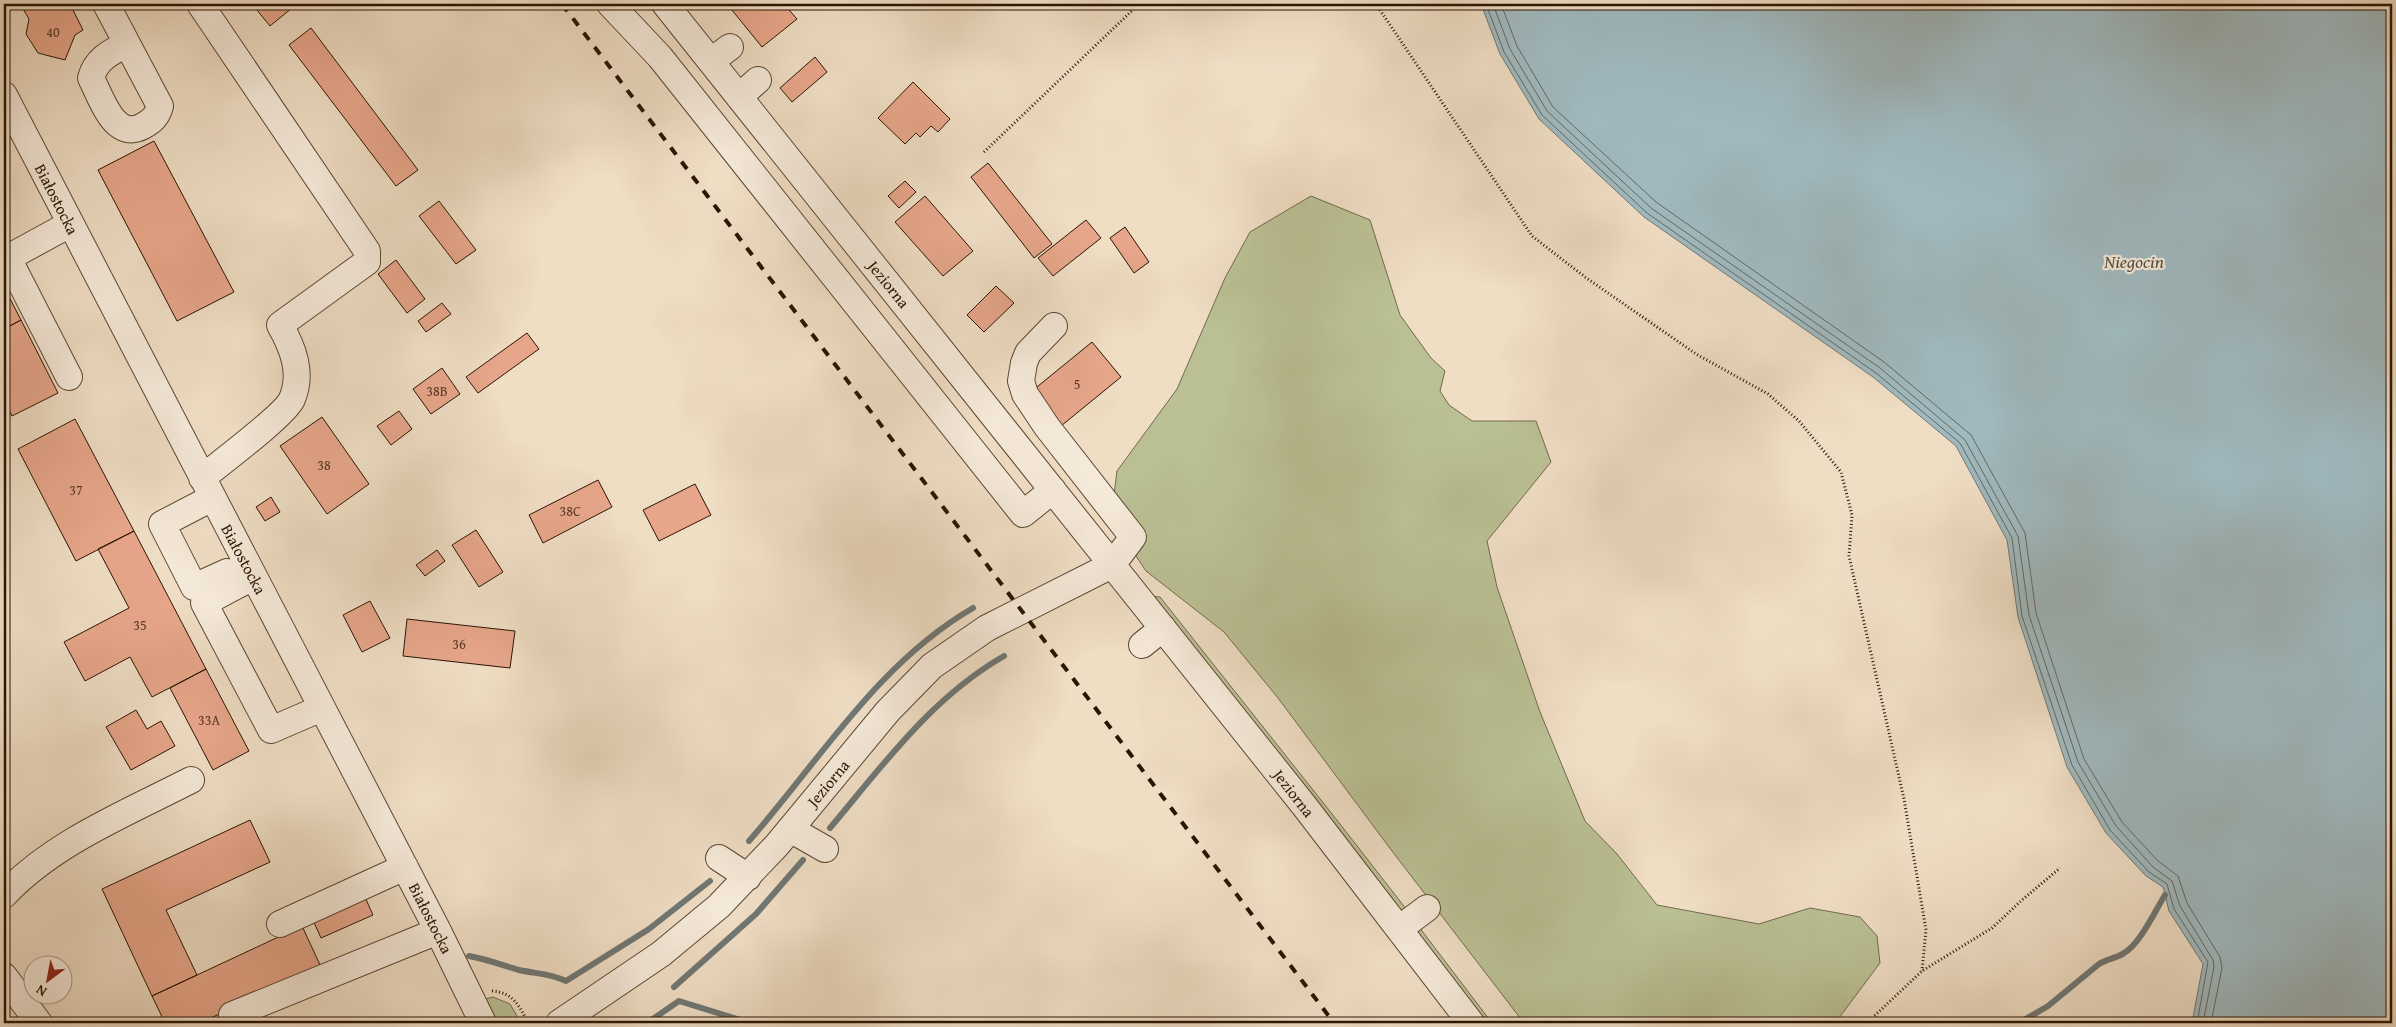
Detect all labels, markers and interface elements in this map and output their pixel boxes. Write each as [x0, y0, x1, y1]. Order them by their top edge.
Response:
house number: 40 [46, 22, 60, 42]
street label: Białostocka [29, 159, 85, 239]
water label: Niegocin [2103, 248, 2164, 275]
street label: Jeziorna [861, 253, 916, 313]
house number: 5 [1074, 374, 1080, 394]
house number: 38B [426, 381, 448, 401]
house number: 38 [317, 455, 331, 475]
house number: 37 [69, 480, 83, 500]
house number: 38C [559, 501, 581, 521]
street label: Białostocka [215, 520, 273, 599]
house number: 35 [133, 615, 147, 635]
house number: 36 [452, 634, 466, 654]
house number: 33A [198, 710, 220, 730]
street label: Jeziorna [800, 754, 855, 813]
street label: Jeziorna [1266, 762, 1321, 823]
street label: Białostocka [403, 878, 459, 958]
north arrow [22, 954, 72, 1004]
text: N [31, 980, 50, 1002]

